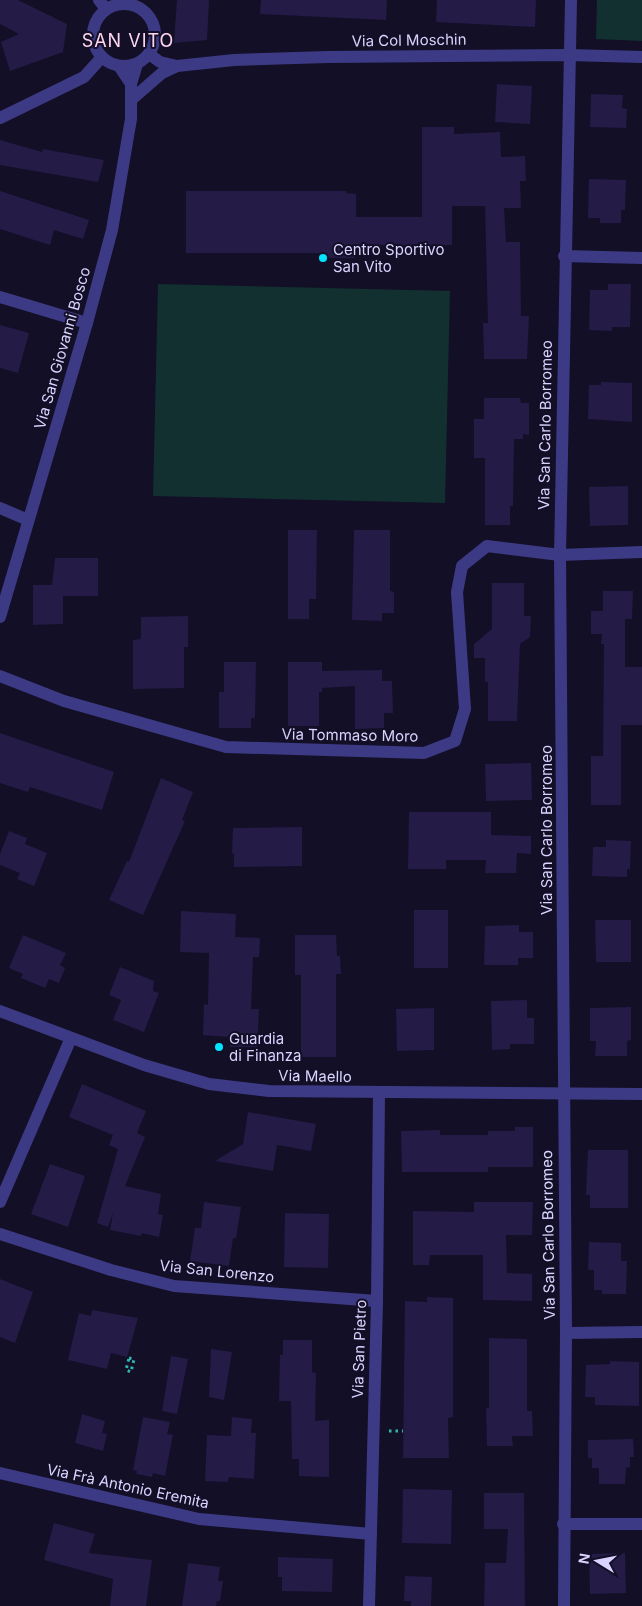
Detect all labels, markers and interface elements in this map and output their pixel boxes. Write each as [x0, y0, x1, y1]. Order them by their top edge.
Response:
street label: Via Col Moschin [351, 29, 467, 51]
district label: SAN VITO [82, 30, 174, 51]
place label: Centro Sportivo San Vito [333, 240, 444, 276]
marker: Centro Sportivo San Vito [317, 252, 329, 264]
street label: Via San Giovanni Bosco [30, 265, 94, 431]
street label: Via San Carlo Borromeo [534, 340, 556, 510]
street label: Via Tommaso Moro [281, 724, 419, 746]
street label: Via San Carlo Borromeo [537, 745, 556, 915]
place label: Guardia di Finanza [229, 1029, 301, 1065]
marker: Guardia di Finanza [213, 1041, 225, 1053]
street label: Via Maello [278, 1066, 352, 1086]
street label: Via San Carlo Borromeo [537, 1150, 559, 1320]
street label: Via San Lorenzo [159, 1256, 275, 1286]
street label: Via San Pietro [348, 1299, 370, 1399]
street label: Via Frà Antonio Eremita [45, 1460, 211, 1512]
north arrow [572, 1536, 622, 1586]
text: N [574, 1552, 593, 1565]

